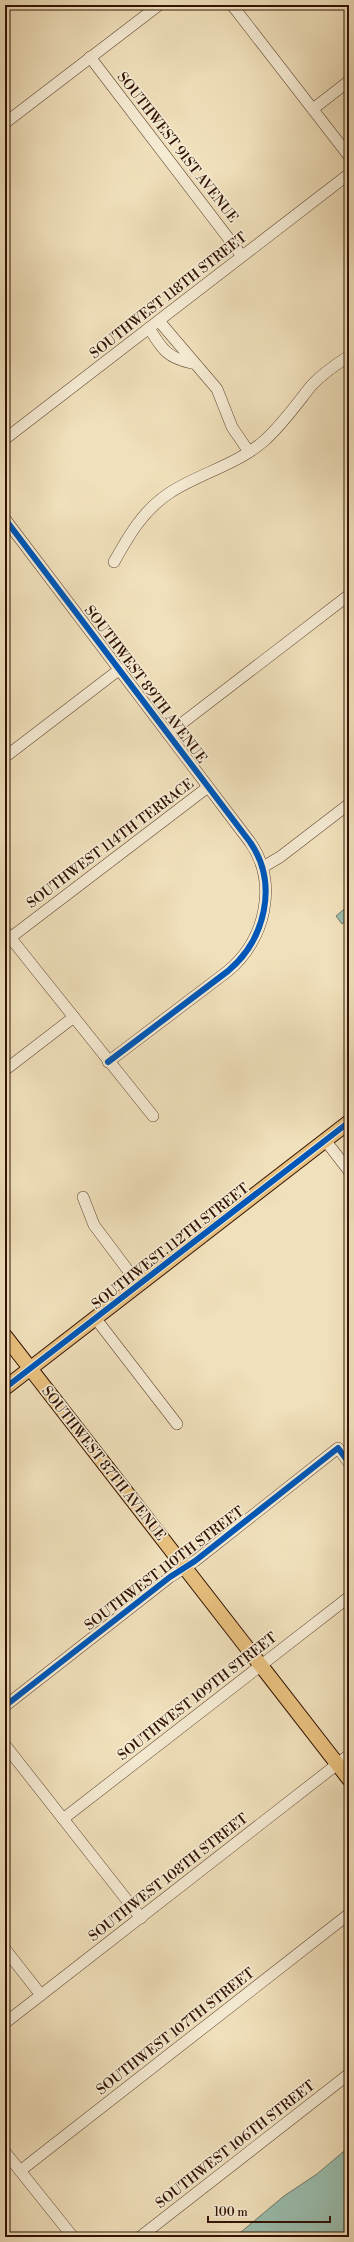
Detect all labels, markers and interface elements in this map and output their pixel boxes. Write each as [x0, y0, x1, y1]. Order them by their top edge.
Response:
street label: SOUTHWEST 91ST AVENUE [113, 69, 242, 227]
street label: SOUTHWEST 118TH STREET [86, 229, 251, 363]
street label: SOUTHWEST 89TH AVENUE [80, 602, 210, 767]
street label: SOUTHWEST 114TH TERRACE [23, 775, 198, 913]
street label: SOUTHWEST 112TH STREET [88, 1180, 253, 1314]
street label: SOUTHWEST 87TH AVENUE [37, 1383, 169, 1544]
street label: SOUTHWEST 110TH STREET [81, 1503, 248, 1635]
street label: SOUTHWEST 109TH STREET [114, 1629, 281, 1765]
street label: SOUTHWEST 108TH STREET [85, 1810, 252, 1946]
street label: SOUTHWEST 107TH STREET [93, 1964, 258, 2099]
street label: SOUTHWEST 106TH STREET [152, 2077, 319, 2213]
scale bar [208, 2198, 330, 2224]
text: 100 m [214, 2205, 248, 2220]

